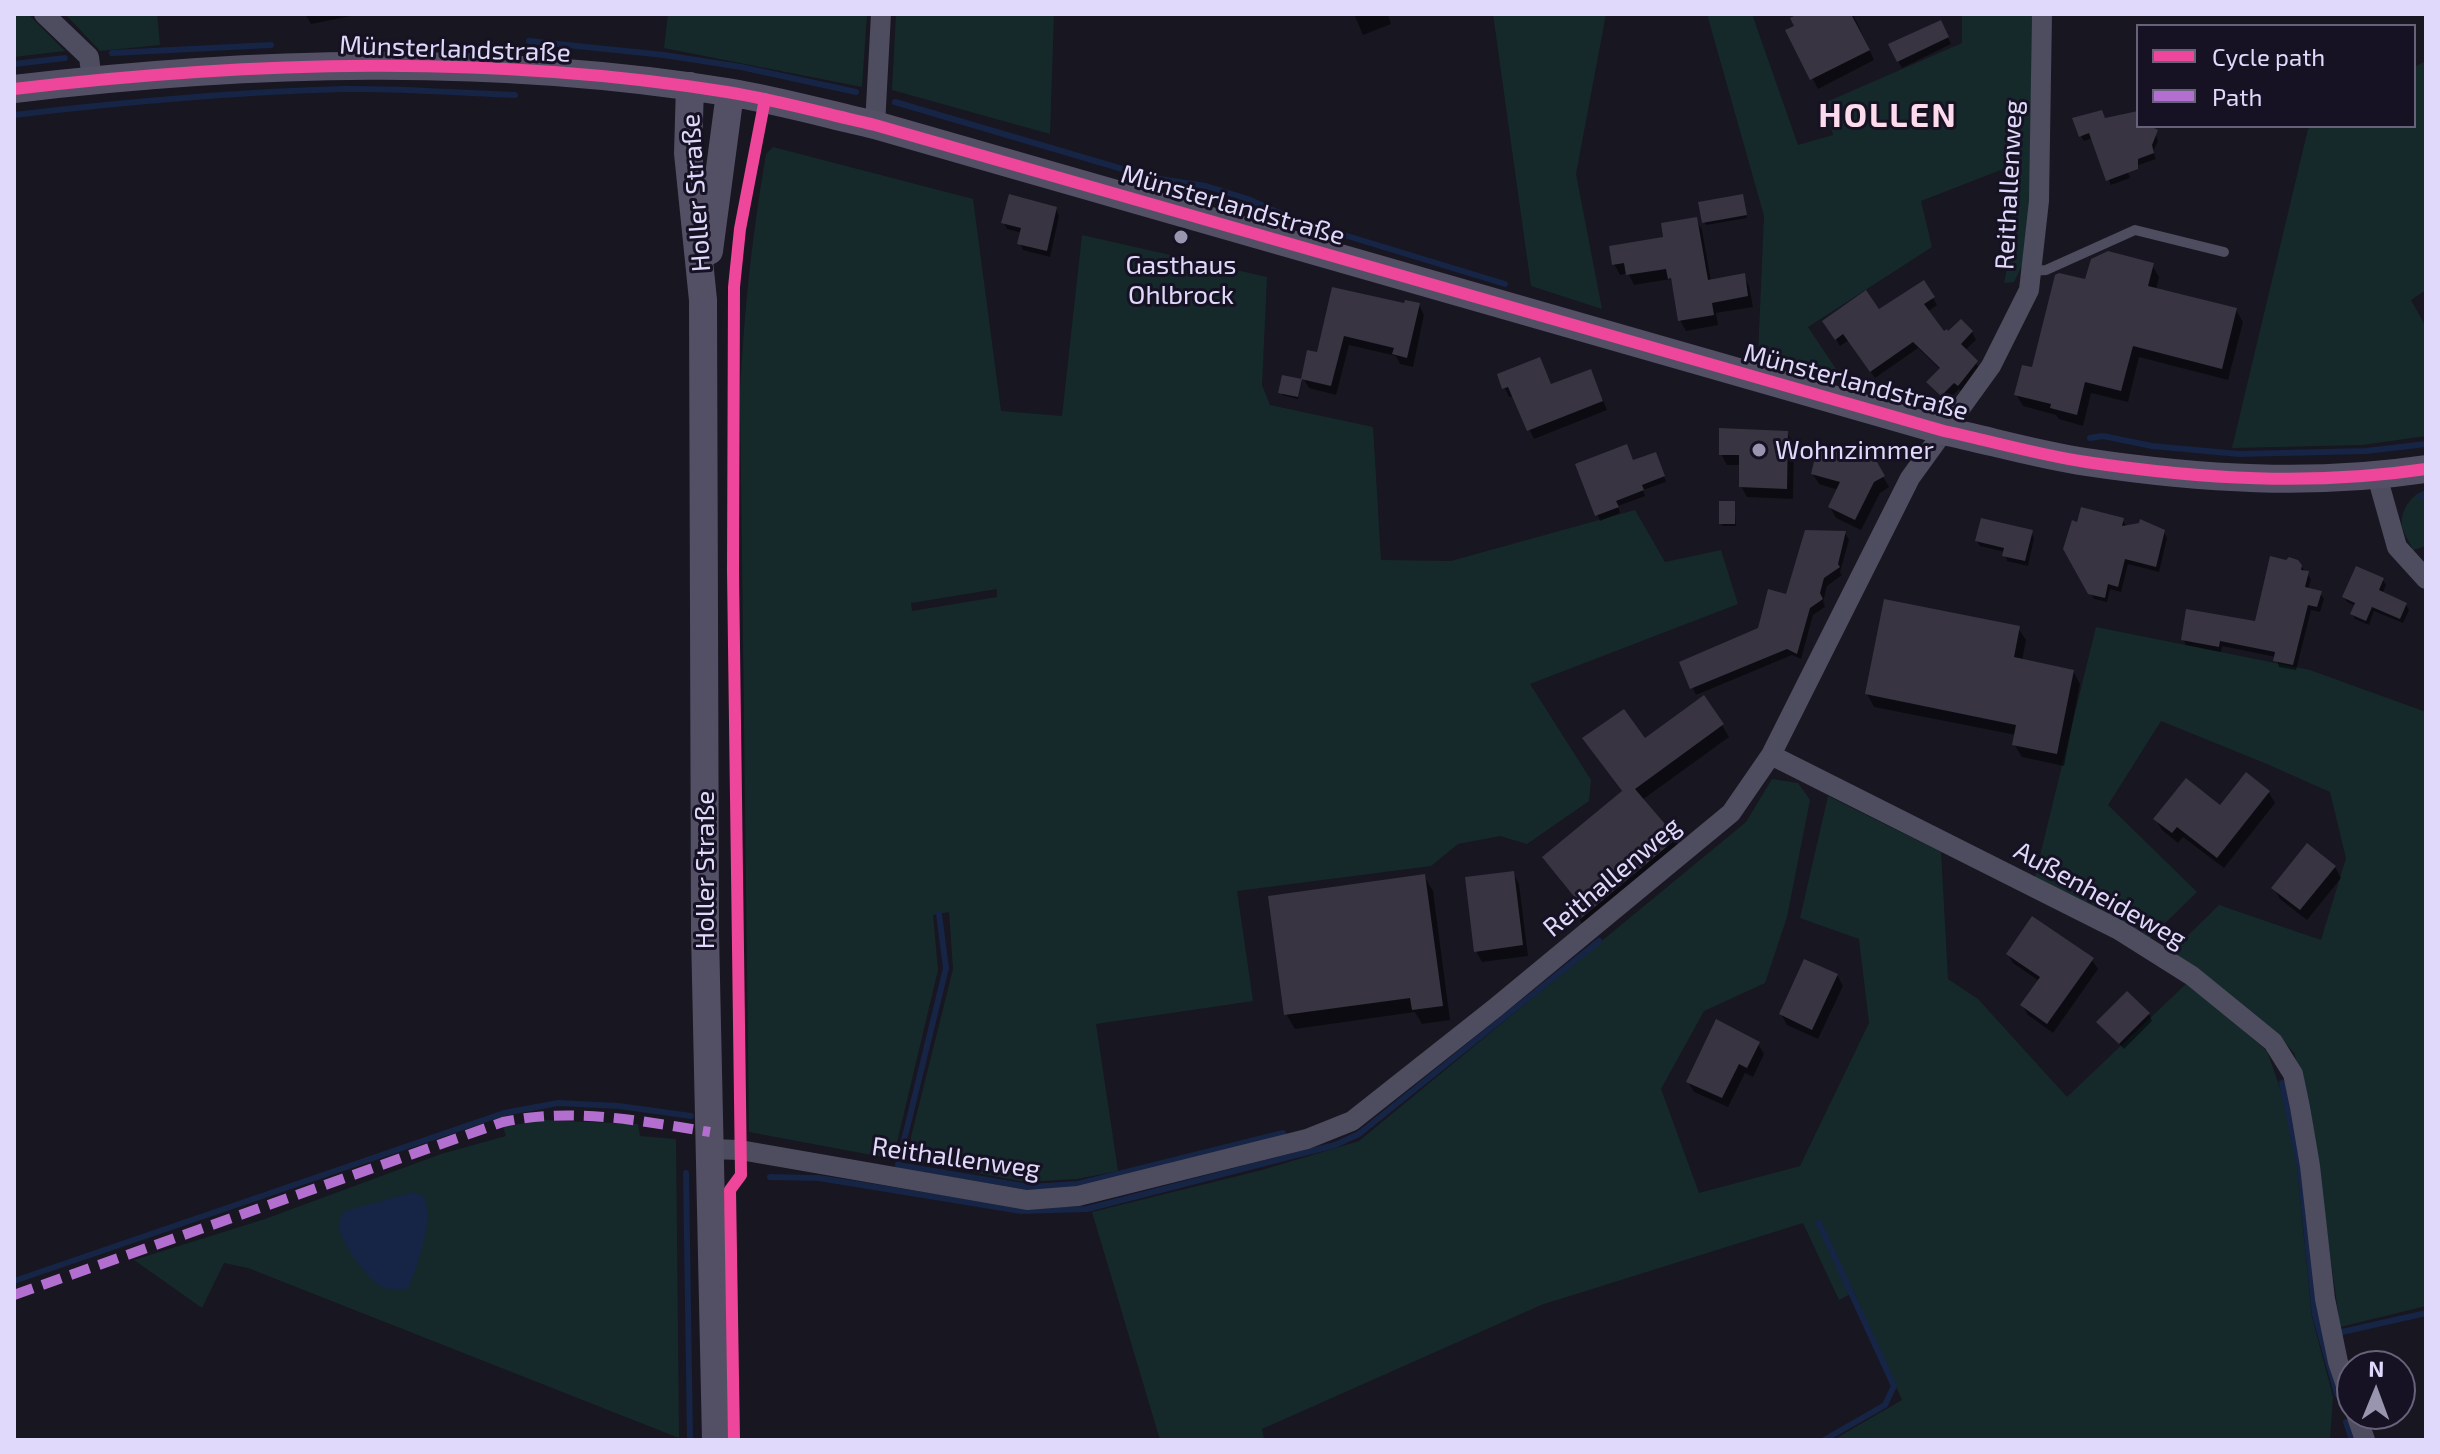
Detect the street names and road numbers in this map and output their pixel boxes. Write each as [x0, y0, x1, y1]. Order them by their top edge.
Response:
street label: Münsterlandstraße [339, 29, 571, 69]
street label: Reithallenweg [1989, 99, 2029, 271]
street label: Holler Straße [675, 113, 717, 273]
street label: Münsterlandstraße [1117, 158, 1349, 252]
street label: Münsterlandstraße [1740, 337, 1972, 427]
street label: Holler Straße [689, 791, 721, 949]
street label: Reithallenweg [1537, 810, 1687, 944]
street label: Außenheideweg [2009, 835, 2191, 955]
street label: Reithallenweg [870, 1131, 1042, 1185]

